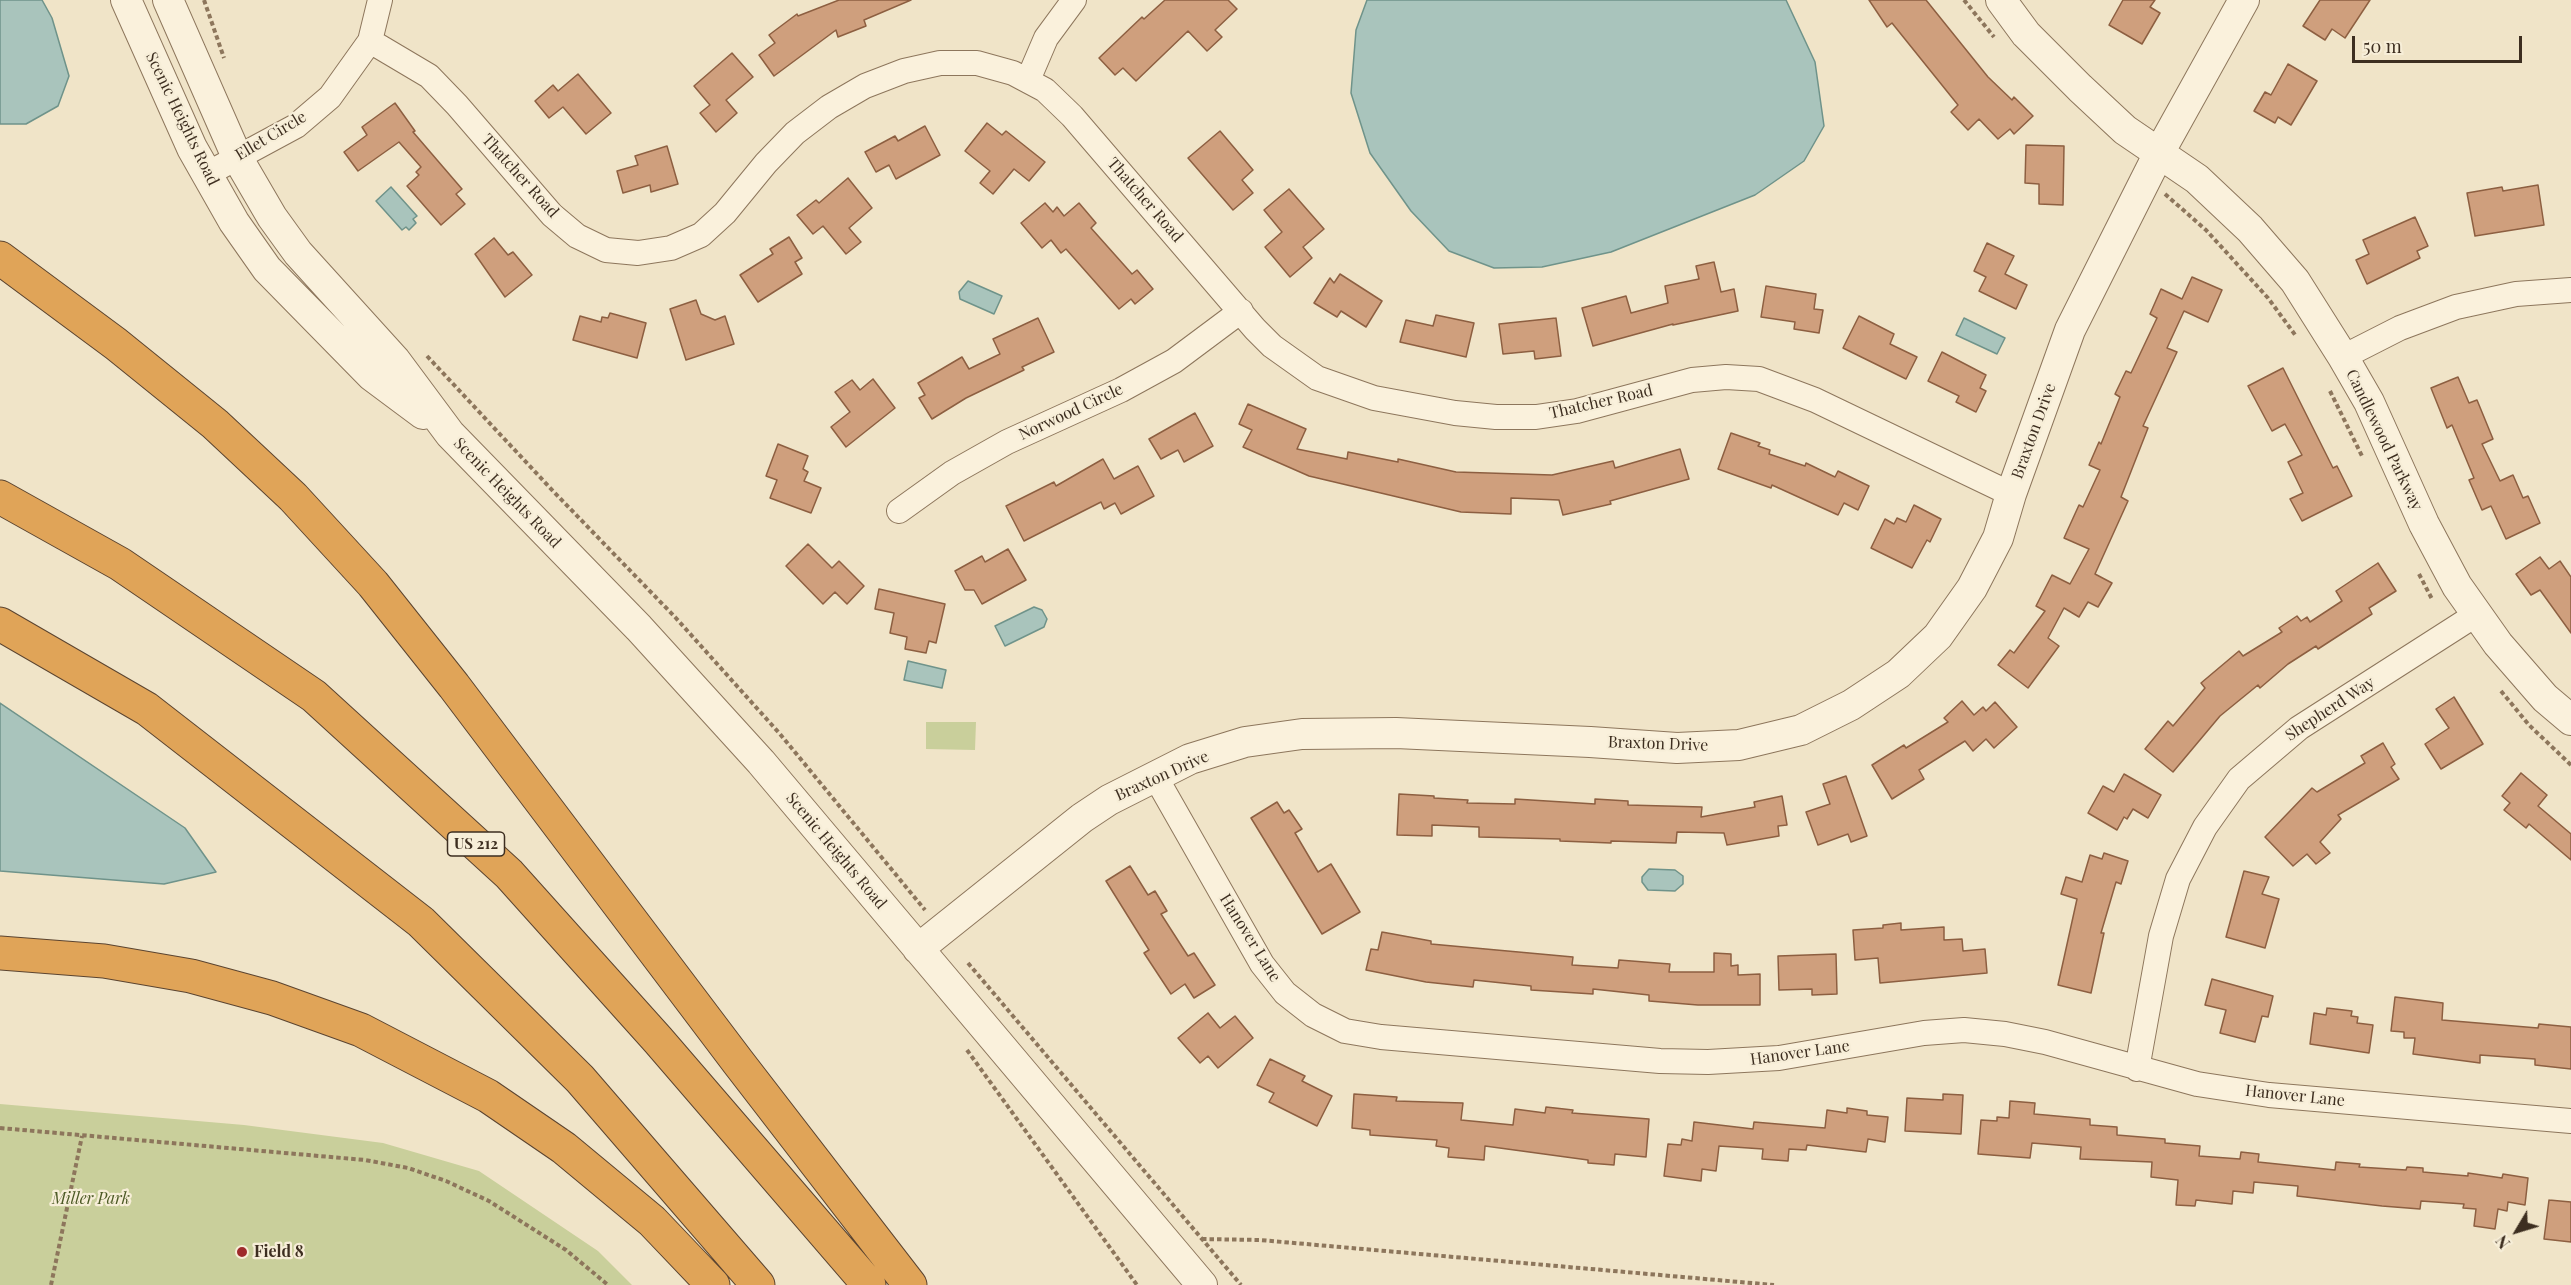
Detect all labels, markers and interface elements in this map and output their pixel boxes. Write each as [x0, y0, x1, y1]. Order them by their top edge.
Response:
scale bar [2355, 24, 2524, 62]
text: 50 m [2363, 34, 2402, 58]
street label: Scenic Heights Road [141, 49, 223, 189]
street label: Ellet Circle [232, 107, 310, 165]
street label: Thatcher Road [478, 130, 562, 222]
street label: Thatcher Road [1103, 154, 1187, 246]
street label: Candlewood Parkway [2342, 366, 2426, 514]
street label: Norwood Circle [1016, 379, 1126, 445]
street label: Thatcher Road [1547, 381, 1655, 423]
street label: Braxton Drive [2008, 381, 2060, 481]
street label: Scenic Heights Road [449, 434, 565, 552]
street label: Shepherd Way [2282, 673, 2378, 745]
street label: Braxton Drive [1607, 733, 1709, 755]
street label: Braxton Drive [1112, 747, 1212, 805]
street label: Scenic Heights Road [782, 789, 890, 913]
road number: US 212 [448, 832, 504, 856]
street label: Hanover Lane [1215, 890, 1285, 986]
street label: Hanover Lane [1749, 1037, 1851, 1069]
street label: Hanover Lane [2244, 1081, 2346, 1111]
park label: Miller Park [52, 1189, 130, 1209]
north arrow [2487, 1201, 2547, 1261]
text: N [2491, 1231, 2514, 1253]
place label: Field 8 [254, 1242, 304, 1262]
marker: Field 8 [235, 1245, 249, 1259]

